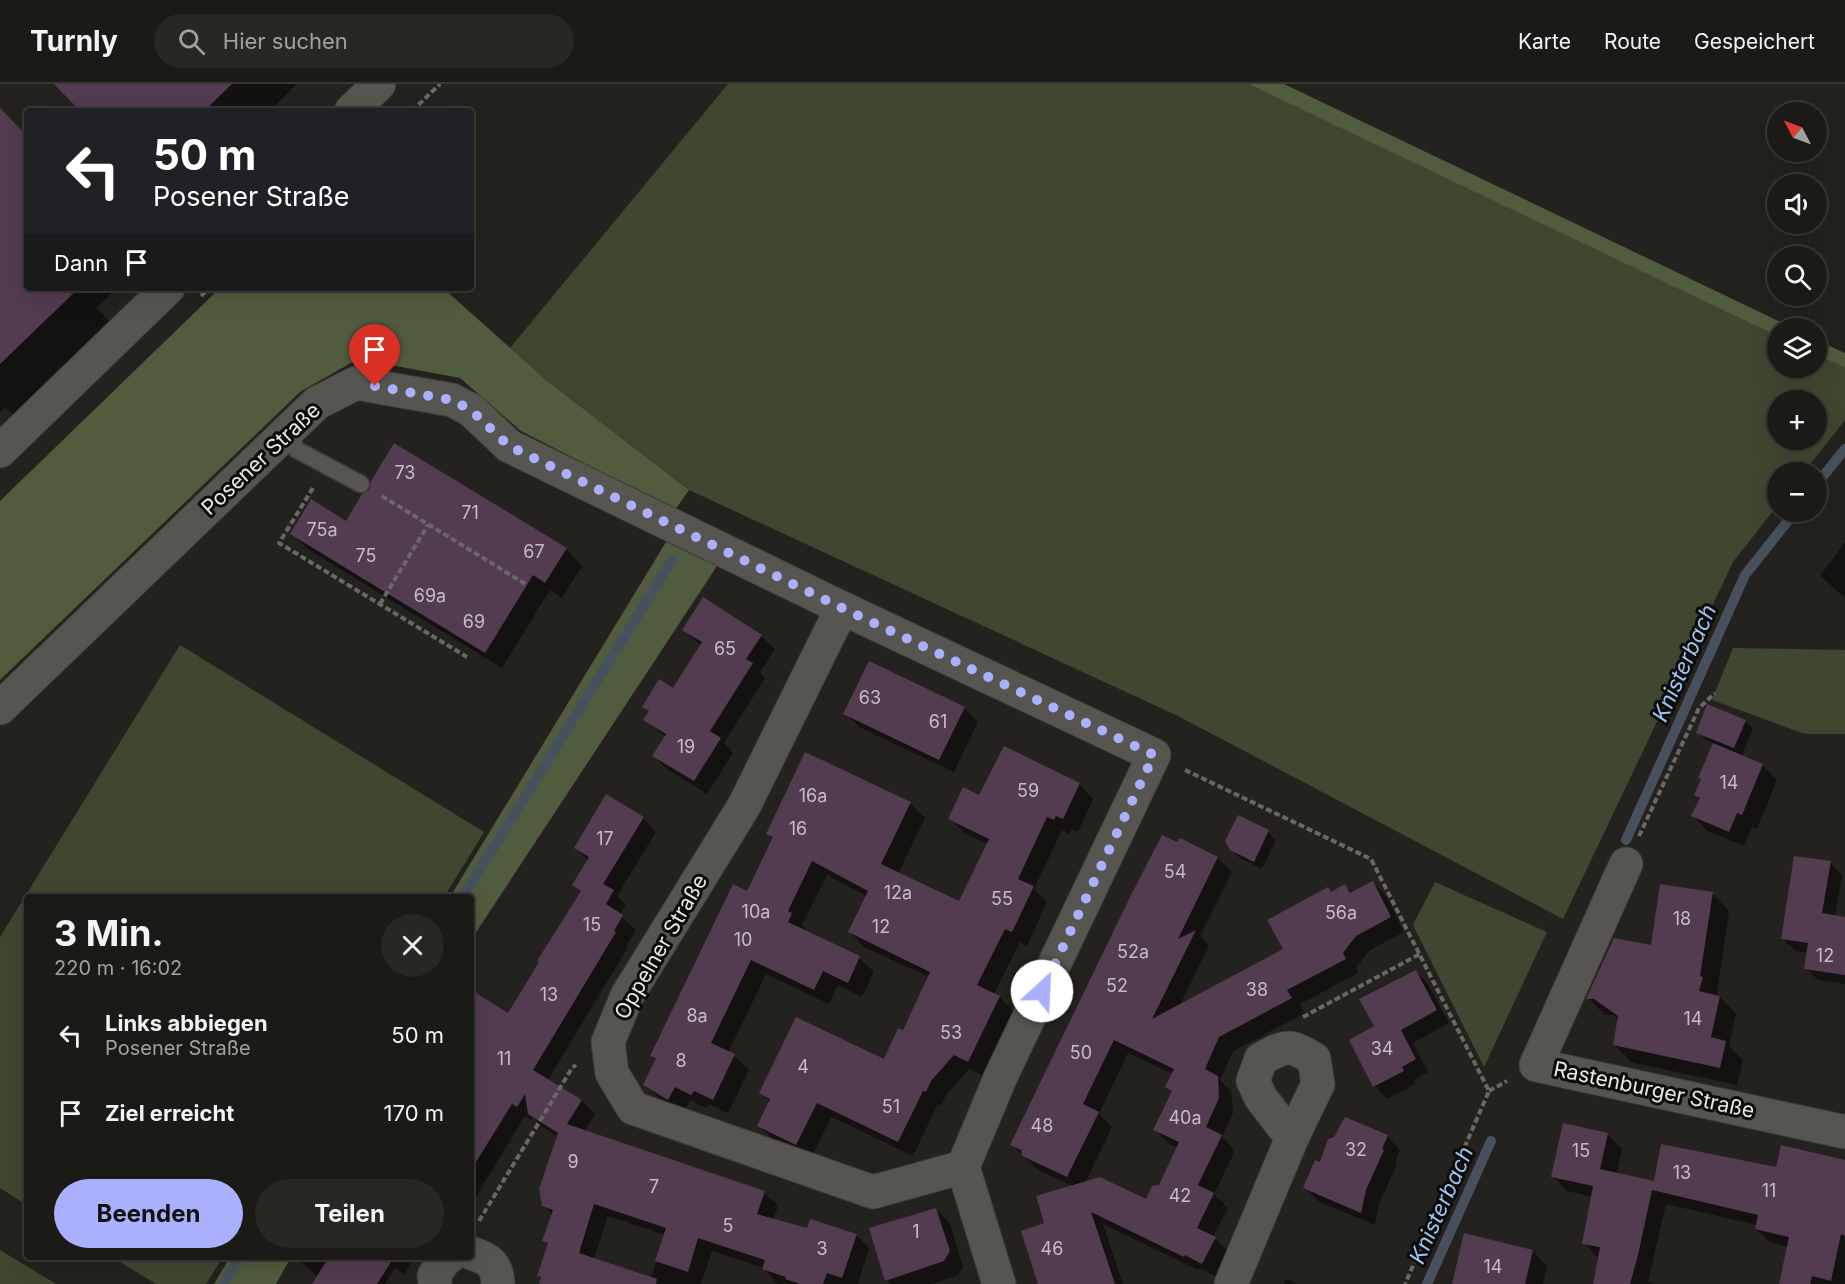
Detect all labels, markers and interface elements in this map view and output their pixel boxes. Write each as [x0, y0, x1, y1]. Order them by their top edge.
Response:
search box [154, 14, 574, 68]
text: Turnly [30, 24, 118, 58]
icon: search [175, 25, 208, 58]
text: Hier suchen [223, 28, 348, 54]
text: Karte [1518, 29, 1571, 54]
text: Route [1604, 29, 1661, 54]
text: Gespeichert [1694, 29, 1815, 54]
north arrow [1767, 102, 1827, 162]
map controls [1767, 102, 1827, 522]
text: 50 m [153, 129, 256, 180]
icon: left [54, 132, 132, 210]
button: sound [1767, 174, 1827, 234]
text: Posener Straße [153, 180, 350, 213]
icon: arrive [120, 246, 153, 279]
button: search [1767, 246, 1827, 306]
text: Dann [54, 250, 108, 276]
button: layers [1767, 318, 1827, 378]
pin [349, 324, 400, 386]
icon: arrive [358, 333, 391, 366]
button: + [1767, 390, 1827, 450]
street label: Posener Straße [196, 397, 325, 520]
house number: 73 [394, 462, 416, 483]
button: − [1767, 462, 1827, 522]
house number: 71 [461, 502, 479, 523]
house number: 75a [306, 519, 338, 540]
house number: 67 [523, 541, 545, 562]
house number: 75 [356, 545, 376, 566]
house number: 69a [414, 585, 446, 606]
water label: Knisterbach [1647, 600, 1721, 726]
house number: 69 [463, 611, 485, 632]
house number: 65 [714, 638, 736, 659]
house number: 63 [859, 687, 881, 708]
house number: 61 [929, 711, 947, 732]
house number: 19 [677, 736, 695, 757]
house number: 14 [1720, 772, 1738, 793]
house number: 59 [1017, 780, 1039, 801]
house number: 16a [799, 785, 827, 806]
house number: 16 [789, 818, 807, 839]
house number: 17 [596, 828, 614, 849]
house number: 54 [1164, 861, 1186, 882]
street label: Oppelner Straße [609, 870, 712, 1023]
house number: 12a [884, 882, 912, 903]
house number: 55 [991, 888, 1013, 909]
house number: 10a [742, 901, 770, 922]
house number: 56a [1325, 902, 1357, 923]
house number: 18 [1673, 908, 1691, 929]
text: 3 Min. [54, 911, 164, 955]
button: close [381, 914, 444, 977]
house number: 15 [583, 914, 601, 935]
house number: 12 [872, 916, 890, 937]
house number: 10 [734, 929, 752, 950]
house number: 52a [1117, 941, 1149, 962]
house number: 12 [1816, 945, 1834, 966]
text: 220 m · 16:02 [54, 956, 182, 980]
position arrow [1010, 959, 1074, 1023]
house number: 52 [1106, 975, 1128, 996]
house number: 38 [1246, 979, 1268, 1000]
house number: 13 [540, 984, 558, 1005]
house number: 8a [686, 1005, 708, 1026]
house number: 14 [1684, 1008, 1702, 1029]
text: Links abbiegen [105, 1010, 268, 1036]
icon: left [54, 1019, 87, 1052]
text: 50 m [391, 1022, 444, 1048]
house number: 53 [940, 1022, 962, 1043]
text: Posener Straße [105, 1036, 251, 1060]
house number: 34 [1371, 1038, 1393, 1059]
house number: 50 [1070, 1042, 1092, 1063]
house number: 11 [497, 1048, 511, 1069]
house number: 8 [675, 1050, 687, 1071]
house number: 4 [797, 1056, 809, 1077]
street label: Rastenburger Straße [1551, 1056, 1757, 1123]
house number: 51 [882, 1096, 900, 1117]
icon: arrive [54, 1097, 87, 1130]
text: Ziel erreicht [105, 1100, 234, 1126]
text: 170 m [384, 1100, 444, 1126]
house number: 40a [1168, 1107, 1202, 1128]
house number: 48 [1031, 1115, 1053, 1136]
house number: 32 [1345, 1139, 1367, 1160]
house number: 15 [1572, 1140, 1590, 1161]
water label: Knisterbach [1404, 1142, 1478, 1268]
house number: 9 [567, 1151, 579, 1172]
house number: 13 [1673, 1162, 1691, 1183]
house number: 7 [649, 1176, 659, 1197]
button: Beenden [54, 1179, 243, 1248]
button: Teilen [255, 1179, 444, 1248]
house number: 11 [1762, 1180, 1776, 1201]
house number: 42 [1169, 1185, 1191, 1206]
house number: 5 [723, 1215, 733, 1236]
house number: 1 [912, 1221, 920, 1242]
house number: 3 [816, 1238, 828, 1259]
house number: 46 [1041, 1238, 1063, 1259]
house number: 14 [1484, 1256, 1502, 1277]

